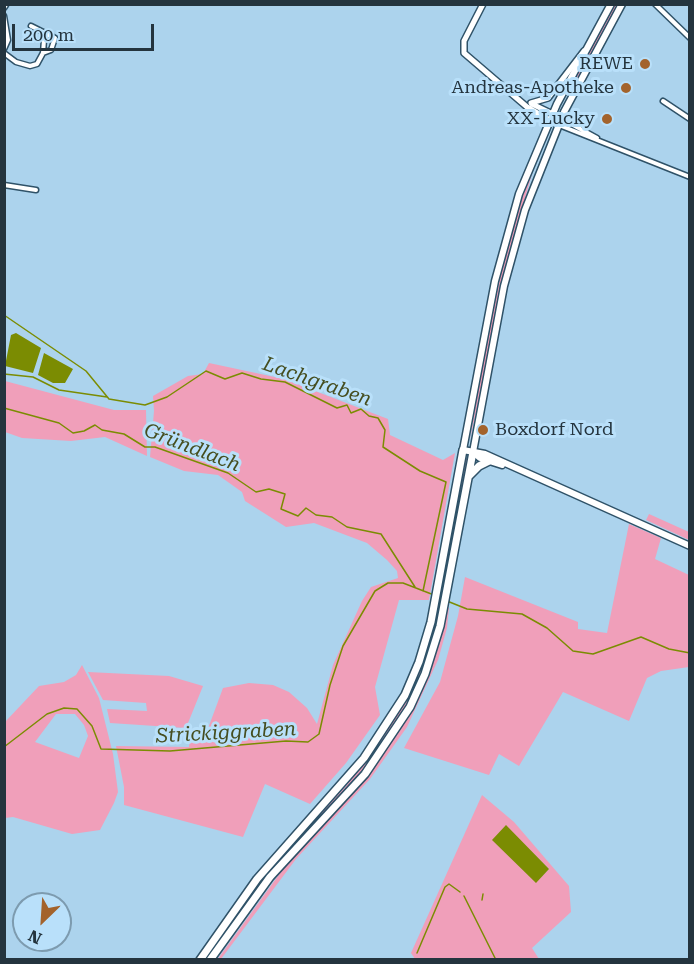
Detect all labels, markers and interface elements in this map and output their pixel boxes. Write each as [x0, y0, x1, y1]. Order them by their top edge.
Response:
scale bar [15, 12, 158, 50]
text: 200 m [23, 24, 74, 45]
place label: REWE [579, 53, 633, 75]
marker: REWE [638, 57, 652, 71]
place label: Andreas-Apotheke [452, 77, 614, 99]
marker: Andreas-Apotheke [619, 81, 633, 95]
place label: XX-Lucky [507, 108, 595, 130]
marker: XX-Lucky [600, 112, 614, 126]
water label: Lachgraben [260, 352, 374, 412]
water label: Gründlach [140, 419, 244, 477]
place label: Boxdorf Nord [495, 419, 614, 441]
marker: Boxdorf Nord [476, 423, 490, 437]
water label: Strickiggraben [155, 717, 297, 749]
north arrow [12, 892, 72, 952]
text: N [25, 926, 45, 948]

